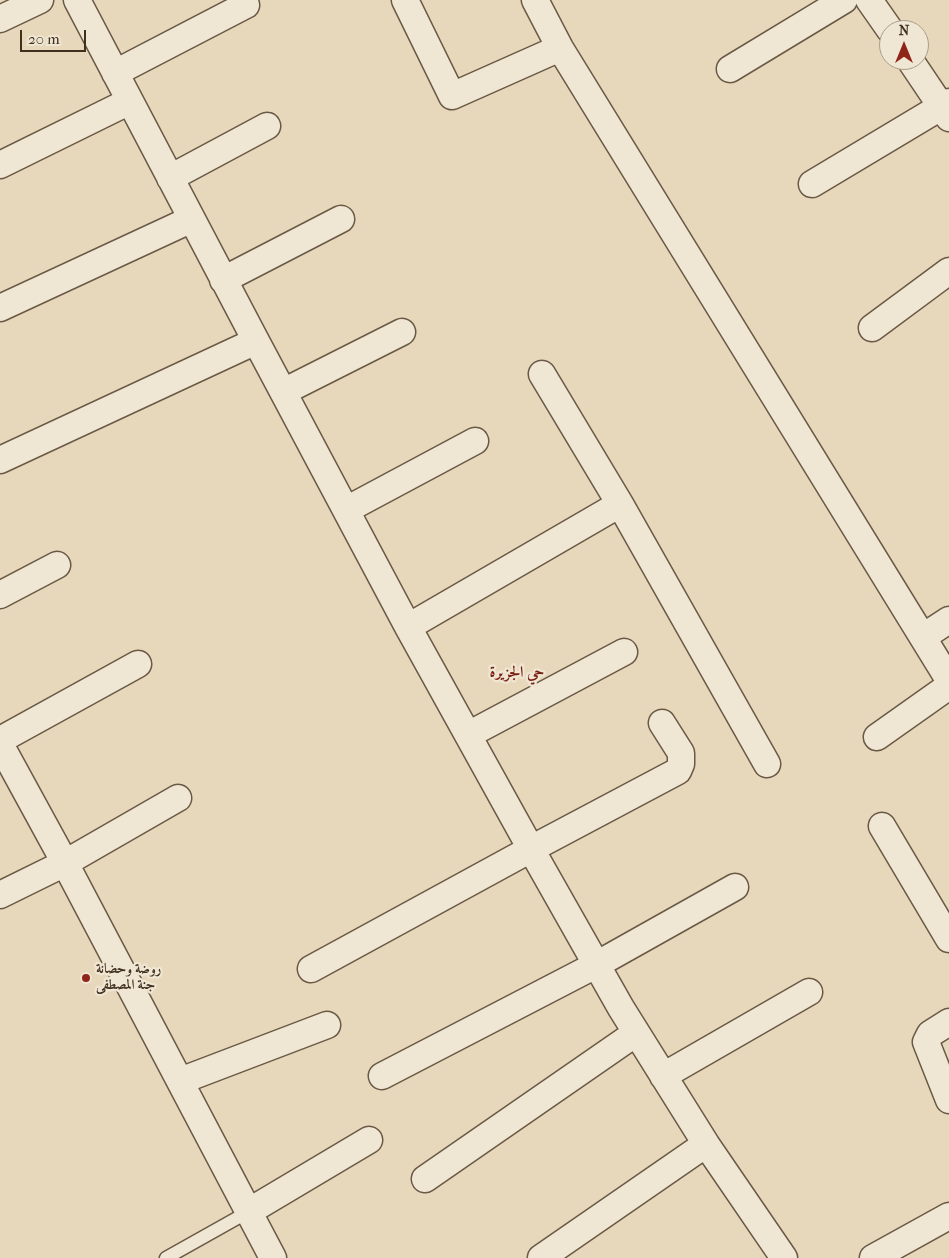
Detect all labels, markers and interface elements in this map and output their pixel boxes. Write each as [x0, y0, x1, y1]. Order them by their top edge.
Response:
scale bar [22, 20, 89, 52]
north arrow [879, 20, 929, 70]
text: N [899, 22, 909, 39]
text: 20 m [28, 30, 60, 48]
district label: حي الجزيرة [490, 663, 544, 683]
place label: روضة وحضانة جنة المصطفى [96, 962, 161, 994]
marker: روضة وحضانة جنة المصطفى [80, 972, 92, 984]

